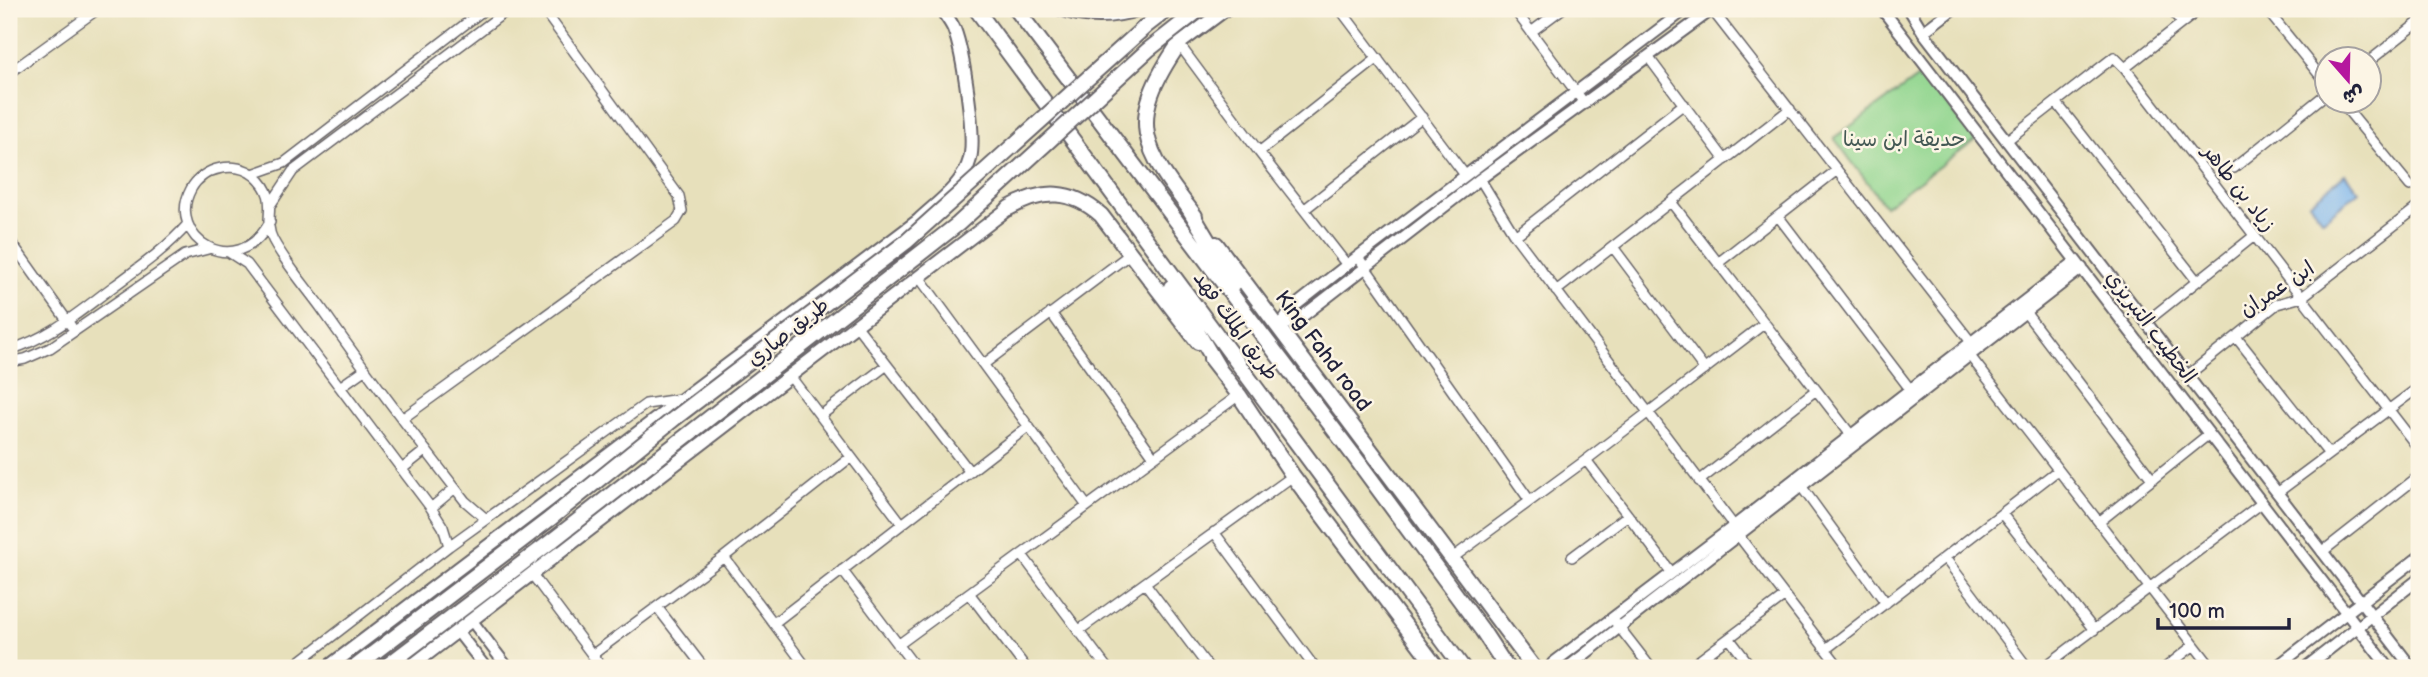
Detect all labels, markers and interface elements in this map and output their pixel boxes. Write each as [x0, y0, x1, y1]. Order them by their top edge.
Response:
north arrow [2312, 46, 2382, 116]
text: ش [2339, 80, 2367, 109]
park label: حديقة ابن سينا [1843, 127, 1965, 152]
street label: زياد بن طاهر [2196, 138, 2281, 237]
street label: ابن عمران [2235, 256, 2319, 322]
street label: طريق الملك فهد [1188, 266, 1284, 386]
street label: الخطيب التبريزي [2099, 266, 2202, 390]
street label: King Fahd road [1270, 286, 1376, 416]
street label: طريق صاري [742, 292, 835, 373]
scale bar [2158, 586, 2290, 630]
text: 100 m [2169, 599, 2225, 624]

